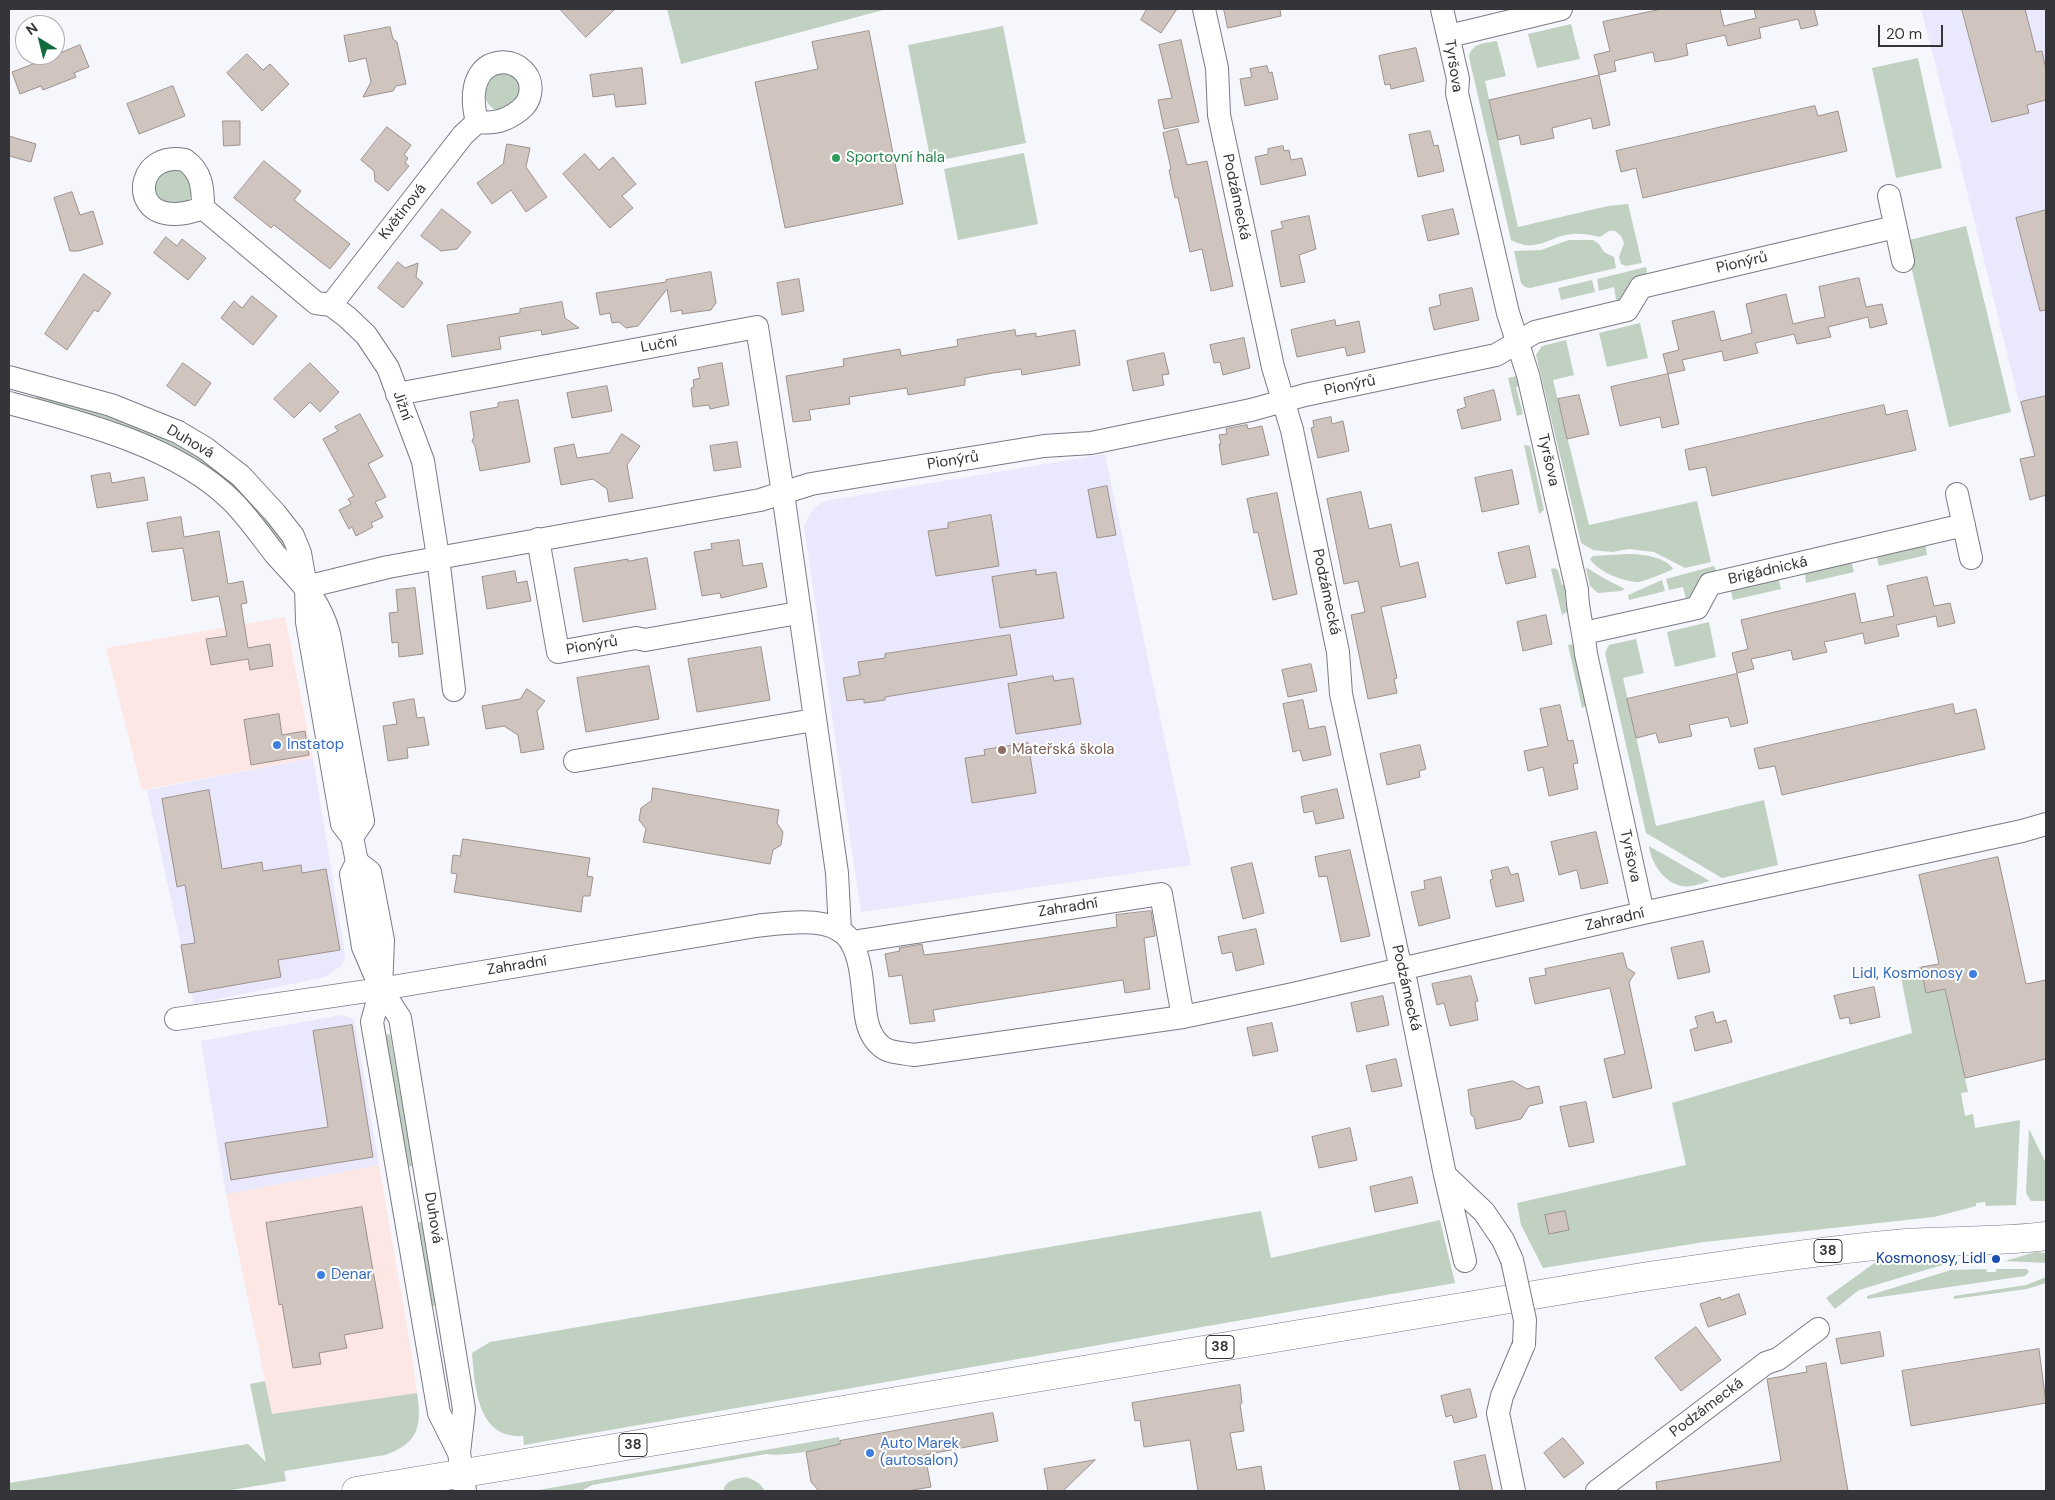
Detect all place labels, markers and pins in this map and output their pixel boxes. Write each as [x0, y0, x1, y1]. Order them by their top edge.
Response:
place label: Sportovní hala [846, 149, 945, 167]
marker: Sportovní hala [830, 152, 842, 164]
place label: Instatop [287, 736, 344, 754]
marker: Instatop [271, 739, 283, 751]
place label: Mateřská škola [1012, 741, 1114, 759]
marker: Mateřská škola [996, 744, 1008, 756]
place label: Lidl, Kosmonosy [1852, 965, 1963, 983]
marker: Lidl, Kosmonosy [1967, 968, 1979, 980]
place label: Kosmonosy, Lidl [1876, 1250, 1986, 1268]
marker: Kosmonosy, Lidl [1990, 1253, 2002, 1265]
place label: Denar [331, 1266, 372, 1284]
marker: Denar [315, 1269, 327, 1281]
place label: Auto Marek (autosalon) [880, 1435, 959, 1470]
marker: Auto Marek (autosalon) [864, 1447, 876, 1459]

